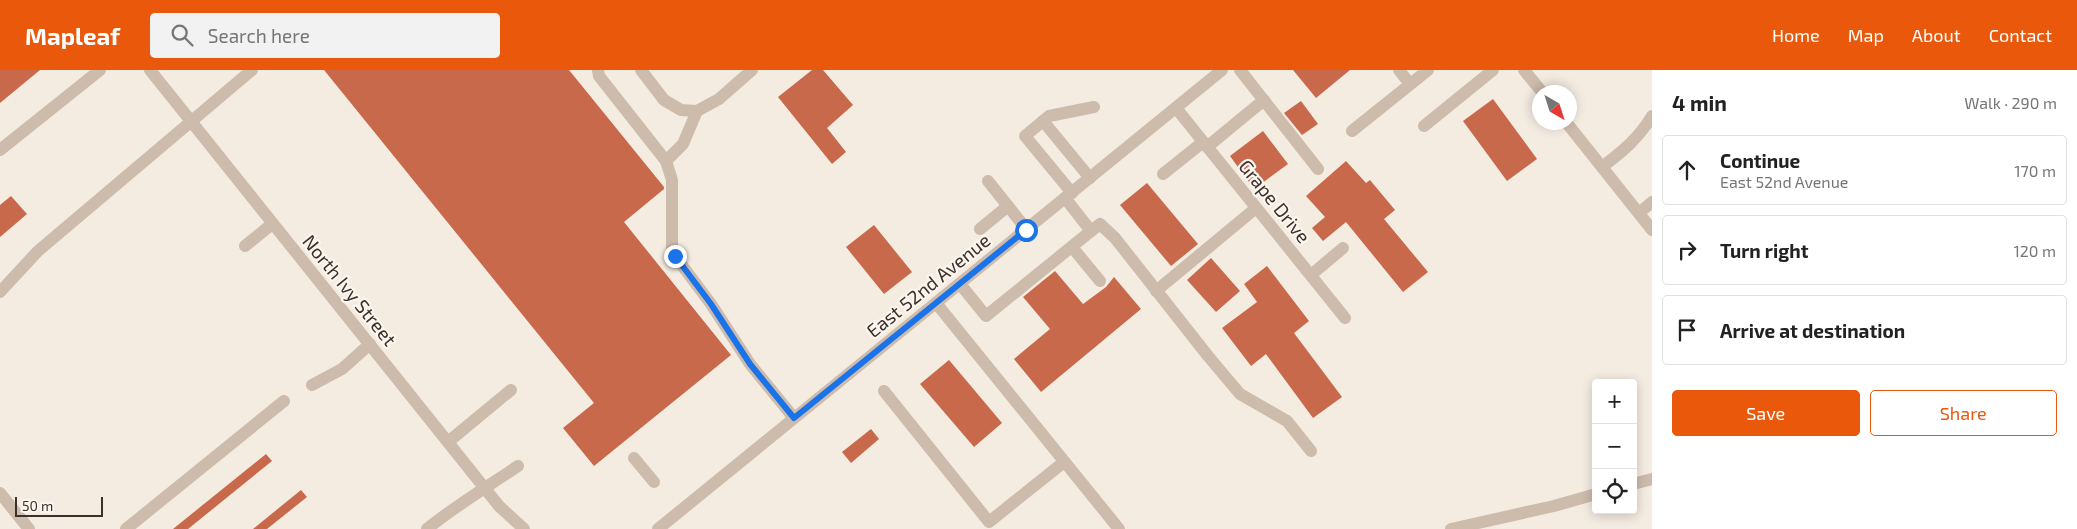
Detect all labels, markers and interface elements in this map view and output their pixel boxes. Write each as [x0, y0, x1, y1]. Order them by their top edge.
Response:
search box [150, 13, 500, 58]
text: Mapleaf [25, 21, 120, 50]
icon: search [168, 21, 196, 49]
text: Search here [208, 24, 310, 47]
text: Home [1772, 24, 1820, 46]
text: Map [1848, 24, 1884, 46]
text: About [1912, 24, 1961, 46]
text: Contact [1989, 24, 2052, 46]
north arrow [1532, 85, 1577, 130]
text: 4 min [1672, 90, 1727, 115]
text: Walk · 290 m [1964, 93, 2057, 112]
text: Continue [1720, 149, 1800, 172]
street label: Grape Drive [1234, 155, 1316, 247]
icon: ahead [1673, 156, 1701, 184]
text: 170 m [2014, 161, 2056, 180]
text: East 52nd Avenue [1720, 172, 1848, 191]
route start [1015, 219, 1038, 242]
street label: East 52nd Avenue [862, 228, 994, 342]
street label: North Ivy Street [298, 230, 402, 350]
icon: right [1673, 236, 1701, 264]
text: Turn right [1720, 239, 1808, 262]
text: 120 m [2013, 241, 2056, 260]
route end [664, 245, 687, 268]
icon: arrive [1673, 316, 1701, 344]
text: Arrive at destination [1720, 319, 1905, 342]
map controls [1592, 379, 1637, 514]
button: + [1592, 379, 1637, 424]
button: Save [1672, 390, 1860, 436]
button: Share [1870, 390, 2057, 436]
button: − [1592, 424, 1637, 469]
button: locate [1592, 469, 1637, 514]
scale bar [15, 494, 102, 517]
text: 50 m [22, 497, 53, 514]

